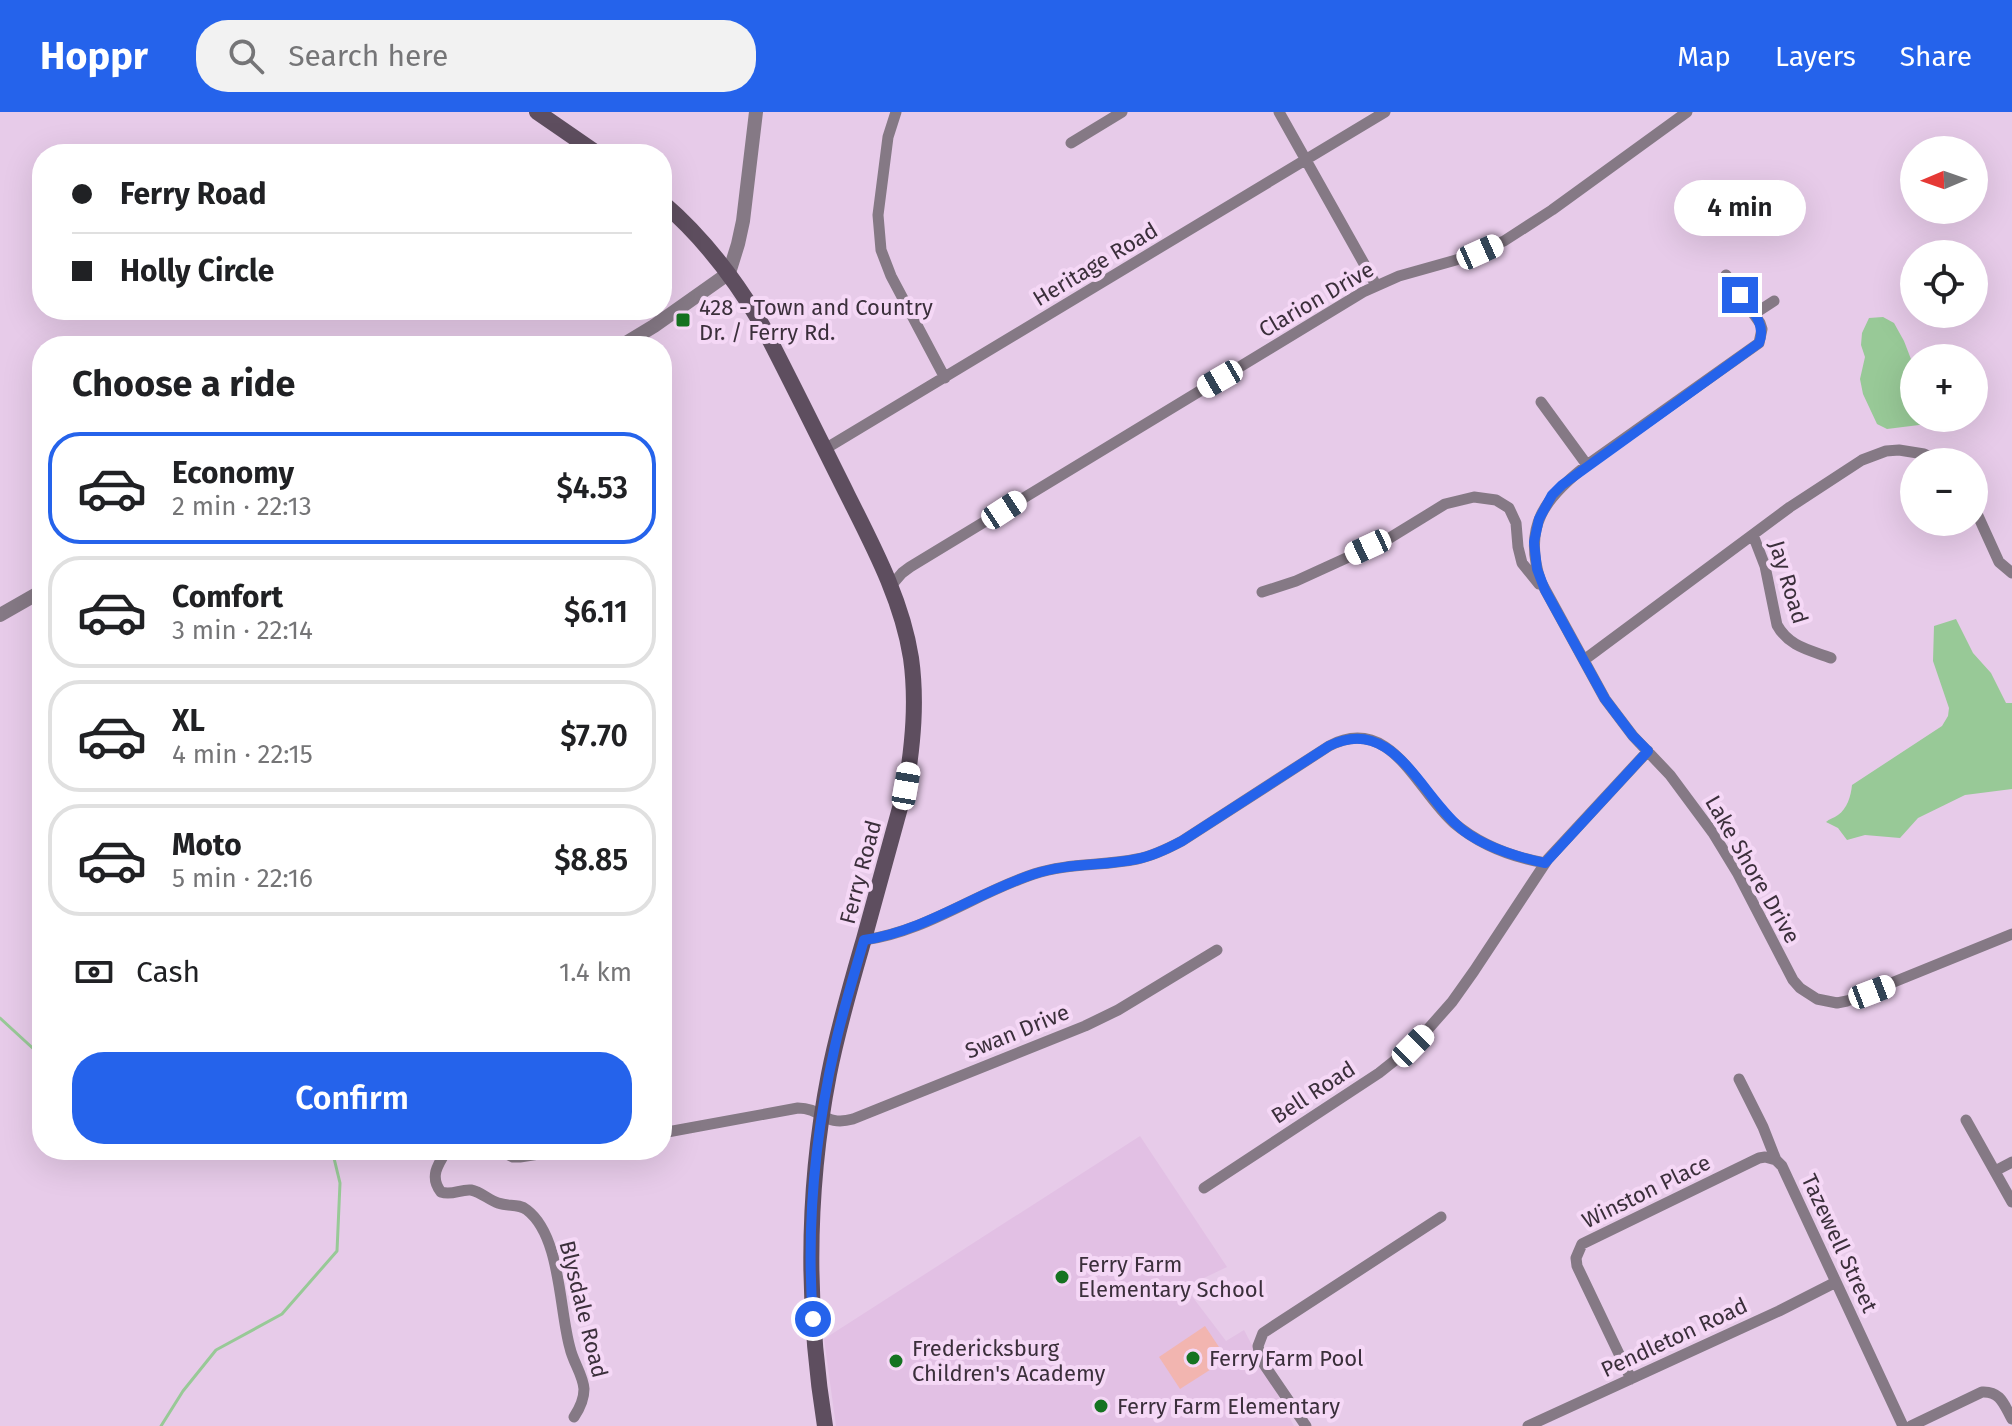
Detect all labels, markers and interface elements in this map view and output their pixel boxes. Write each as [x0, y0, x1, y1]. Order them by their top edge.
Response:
search box [196, 20, 756, 92]
text: Hoppr [40, 33, 148, 79]
icon: search [224, 34, 268, 78]
text: Search here [288, 38, 448, 74]
text: Map [1677, 40, 1731, 73]
text: Layers [1775, 40, 1856, 73]
text: Share [1900, 40, 1972, 73]
north arrow [1900, 136, 1988, 224]
map controls [1900, 136, 1988, 536]
text: Ferry Road [120, 176, 267, 212]
callout: 4 min [1674, 179, 1806, 235]
text: 4 min [1707, 192, 1773, 223]
street label: Heritage Road [1028, 217, 1163, 312]
car [1453, 231, 1507, 273]
button: locate [1900, 240, 1988, 328]
text: Holly Circle [120, 253, 274, 289]
street label: Clarion Drive [1254, 256, 1379, 343]
route end [1722, 277, 1758, 313]
place label: 428 - Town and Country Dr. / Ferry Rd. [699, 294, 933, 346]
marker: 428 - Town and Country Dr. / Ferry Rd. [674, 311, 692, 329]
button: + [1900, 344, 1988, 432]
car [1193, 357, 1247, 401]
text: Choose a ride [72, 362, 295, 406]
button: − [1900, 448, 1988, 536]
icon: car [76, 452, 148, 524]
text: Economy [172, 455, 294, 491]
text: $4.53 [556, 470, 628, 506]
car [977, 487, 1031, 533]
text: 2 min · 22:13 [172, 491, 312, 522]
car [1341, 526, 1395, 568]
street label: Jay Road [1763, 537, 1814, 627]
icon: car [76, 576, 148, 648]
text: Comfort [172, 579, 283, 615]
text: $6.11 [564, 594, 628, 630]
text: 3 min · 22:14 [172, 615, 313, 646]
icon: car [76, 700, 148, 772]
text: XL [172, 703, 205, 739]
text: $7.70 [560, 718, 628, 754]
text: 4 min · 22:15 [172, 739, 313, 770]
car [890, 760, 922, 812]
street label: Lake Shore Drive [1699, 790, 1806, 948]
street label: Ferry Road [834, 817, 887, 927]
icon: car [76, 824, 148, 896]
text: Moto [172, 827, 242, 863]
text: $8.85 [554, 842, 628, 878]
text: 5 min · 22:16 [172, 863, 313, 894]
icon: cash [72, 950, 116, 994]
text: Cash [136, 954, 200, 990]
text: 1.4 km [559, 957, 632, 988]
car [1845, 972, 1899, 1012]
street label: Swan Drive [961, 998, 1073, 1065]
car [1388, 1021, 1438, 1071]
button: Confirm [72, 1052, 632, 1144]
street label: Bell Road [1266, 1055, 1360, 1130]
street label: Winston Place [1578, 1149, 1715, 1234]
street label: Tazewell Street [1796, 1170, 1883, 1317]
street label: Blysdale Road [553, 1238, 614, 1380]
place label: Ferry Farm Elementary School [1078, 1251, 1264, 1303]
marker: Ferry Farm Elementary School [1053, 1268, 1071, 1286]
street label: Pendleton Road [1597, 1292, 1752, 1383]
route start [795, 1301, 831, 1337]
place label: Fredericksburg Children's Academy [912, 1335, 1106, 1387]
place label: Ferry Farm Pool [1209, 1345, 1364, 1372]
marker: Ferry Farm Pool [1184, 1349, 1202, 1367]
marker: Fredericksburg Children's Academy [887, 1352, 905, 1370]
place label: Ferry Farm Elementary [1117, 1393, 1340, 1420]
marker: Ferry Farm Elementary [1092, 1397, 1110, 1415]

